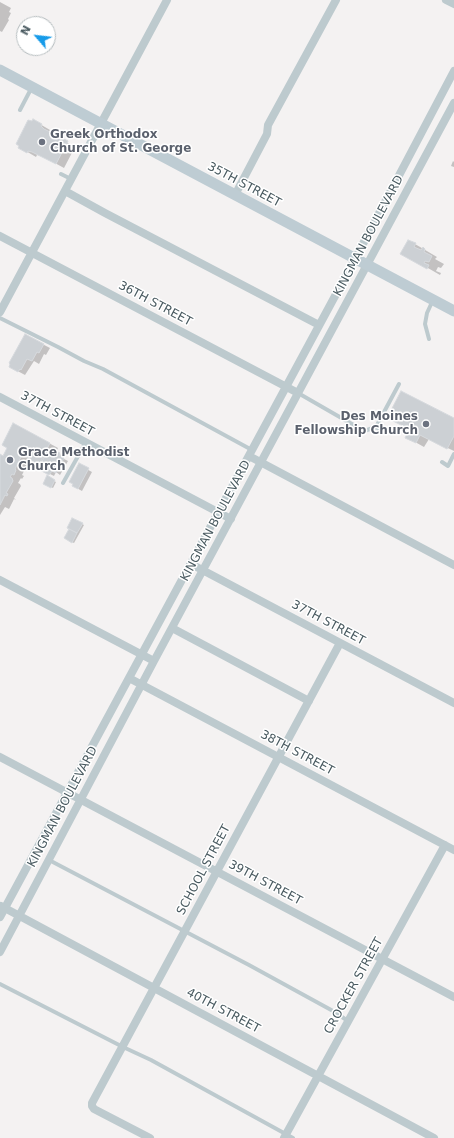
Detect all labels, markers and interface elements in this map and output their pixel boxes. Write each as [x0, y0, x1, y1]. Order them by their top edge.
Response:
north arrow [16, 16, 56, 56]
text: N [18, 23, 34, 38]
place label: Greek Orthodox Church of St. George [50, 128, 191, 156]
marker: Greek Orthodox Church of St. George [37, 137, 47, 147]
street label: 35TH STREET [205, 160, 283, 210]
street label: KINGMAN BOULEVARD [331, 173, 407, 299]
street label: 36TH STREET [116, 279, 194, 329]
street label: 37TH STREET [18, 389, 96, 439]
place label: Des Moines Fellowship Church [295, 410, 418, 438]
marker: Des Moines Fellowship Church [421, 419, 431, 429]
place label: Grace Methodist Church [18, 446, 129, 474]
marker: Grace Methodist Church [5, 455, 15, 465]
street label: KINGMAN BOULEVARD [178, 458, 254, 584]
street label: 37TH STREET [289, 598, 367, 648]
street label: 38TH STREET [258, 728, 336, 778]
street label: KINGMAN BOULEVARD [25, 744, 101, 870]
street label: SCHOOL STREET [174, 822, 234, 918]
street label: 39TH STREET [226, 858, 304, 908]
street label: CROCKER STREET [322, 935, 386, 1037]
street label: 40TH STREET [184, 986, 262, 1036]

